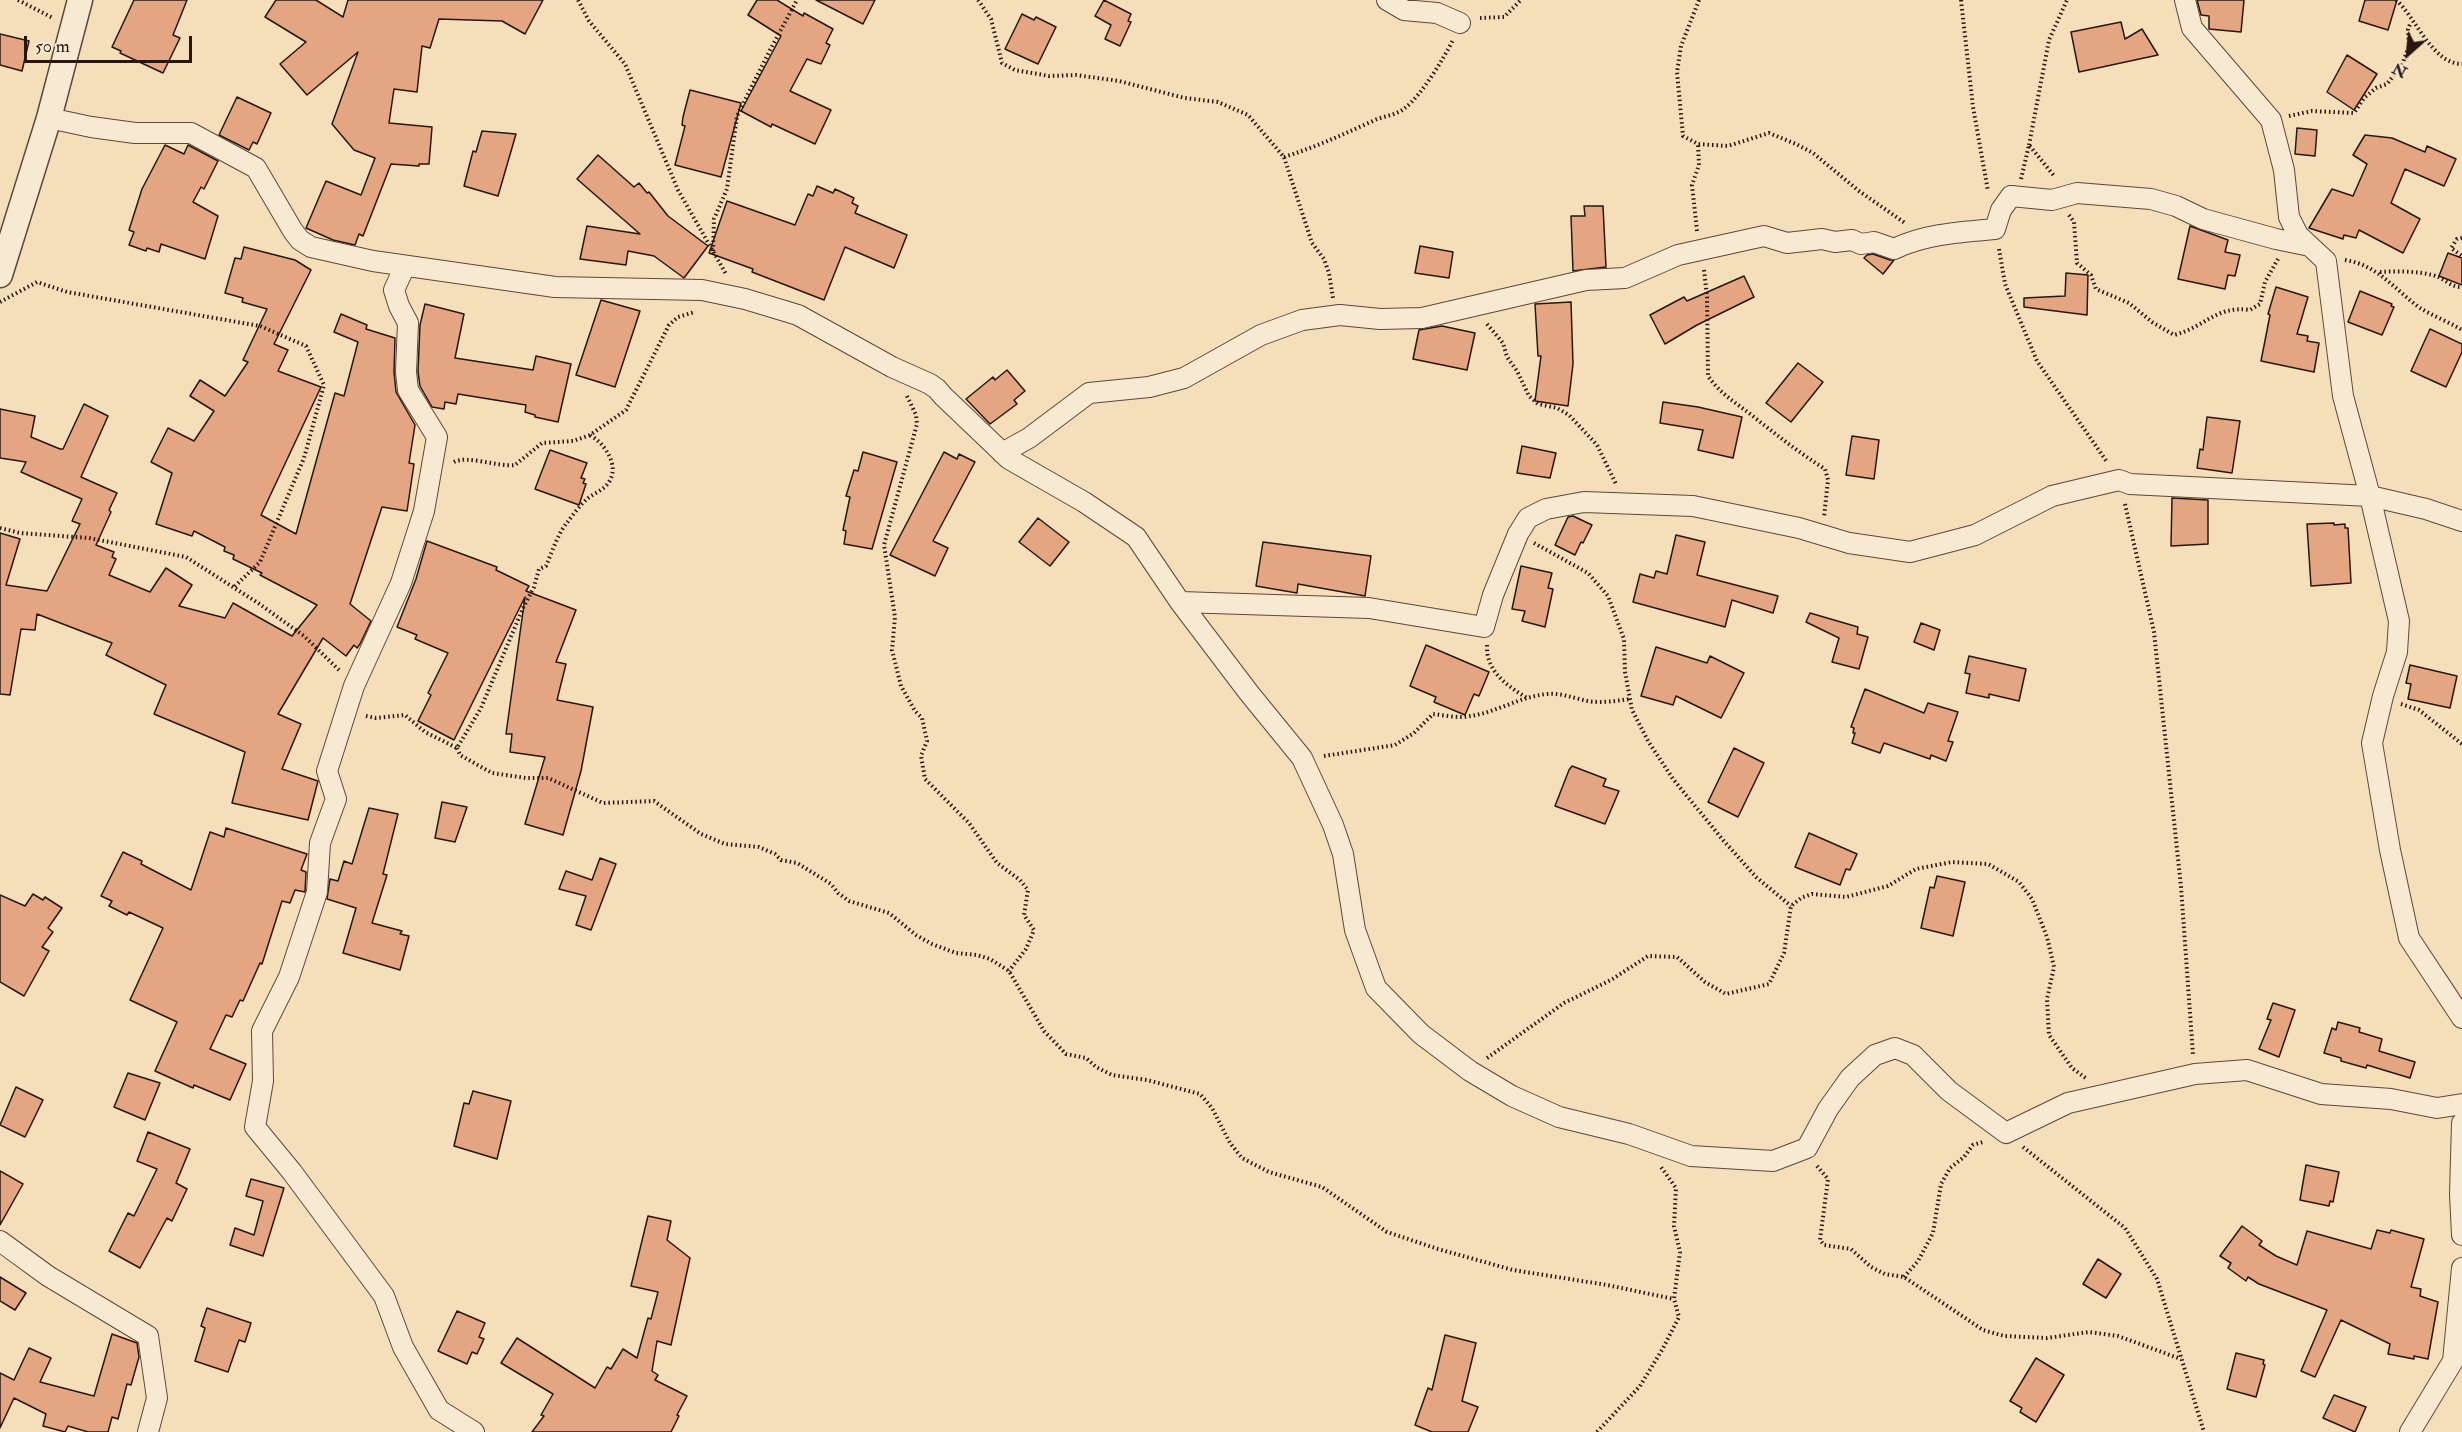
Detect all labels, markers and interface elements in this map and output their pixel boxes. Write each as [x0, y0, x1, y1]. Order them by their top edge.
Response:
scale bar [27, 24, 195, 62]
north arrow [2378, 24, 2438, 84]
text: 50 m [35, 35, 70, 58]
text: N [2389, 58, 2411, 82]

